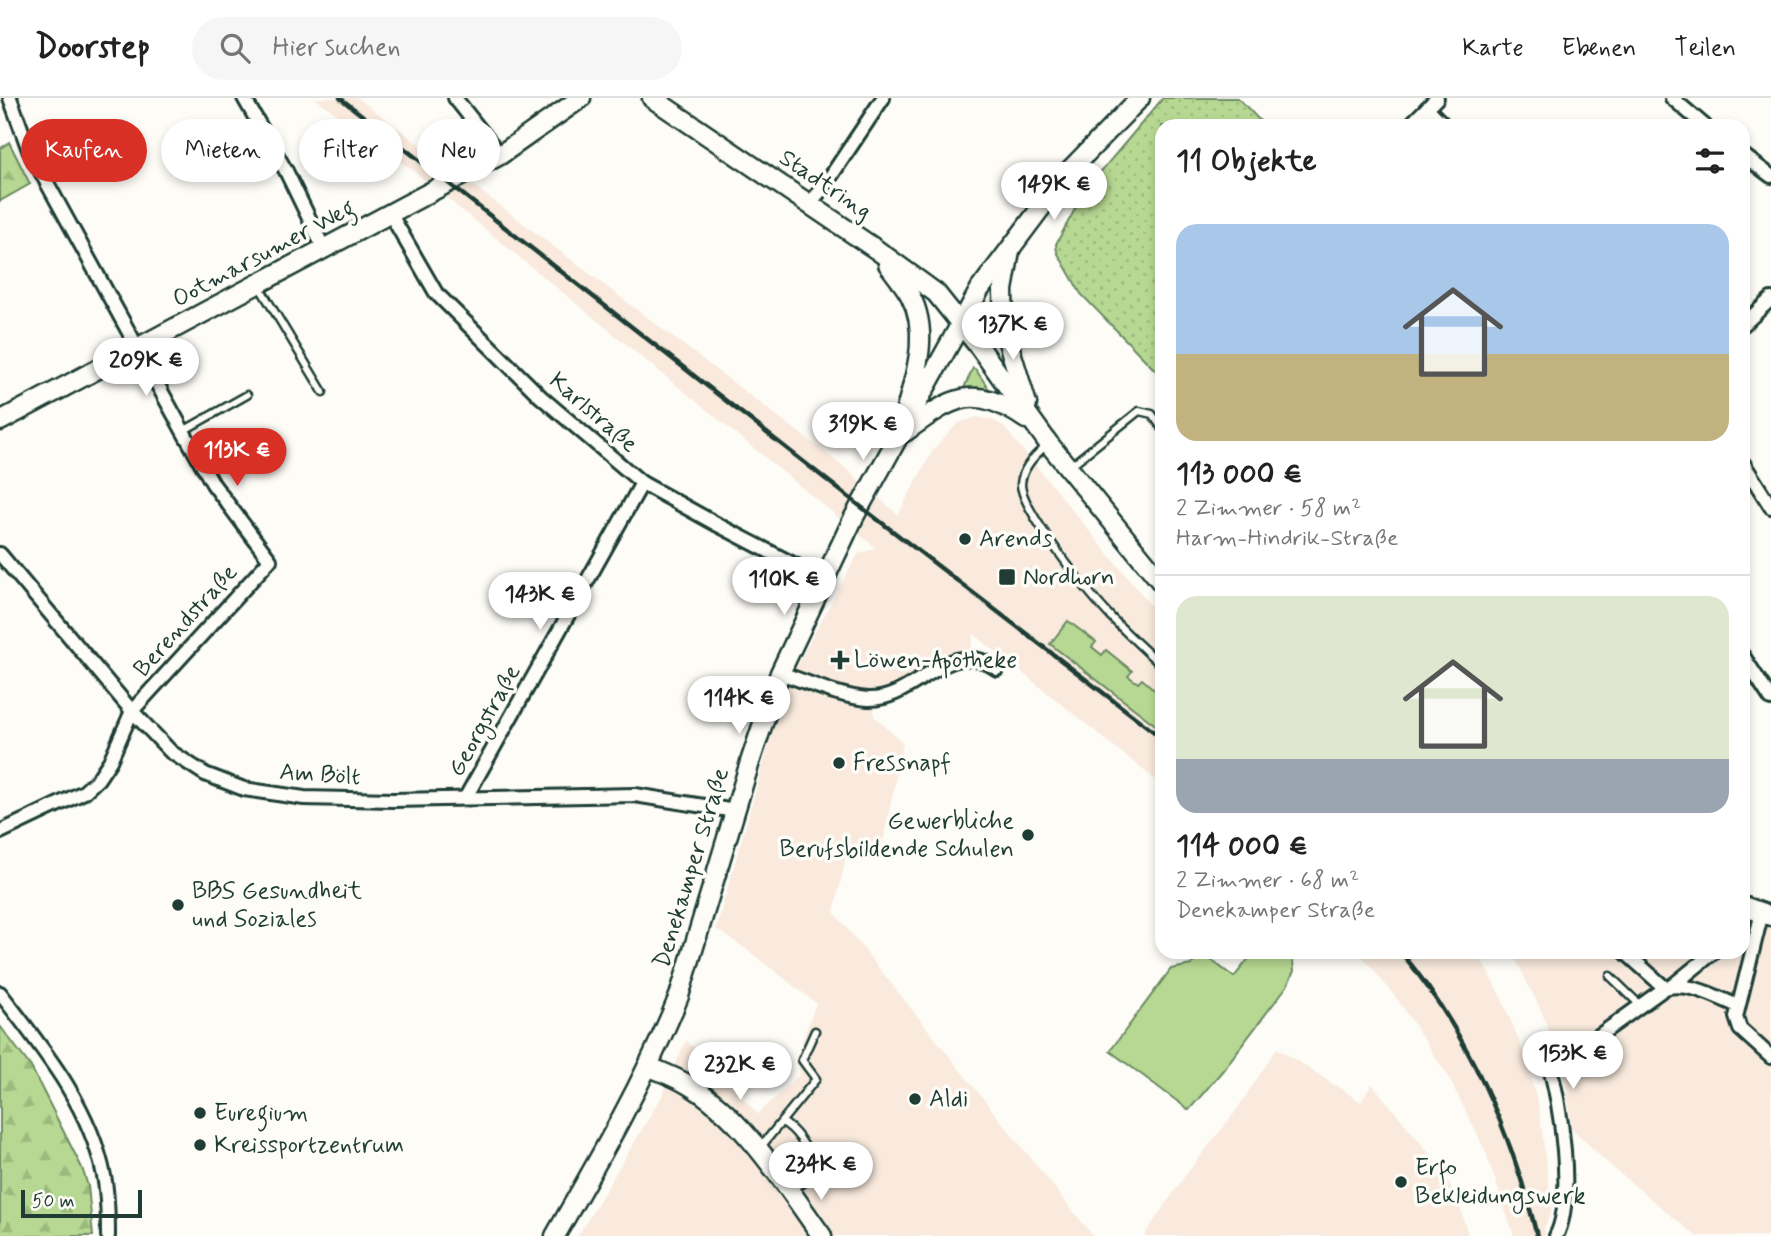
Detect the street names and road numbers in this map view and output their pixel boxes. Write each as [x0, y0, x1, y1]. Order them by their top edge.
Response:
street label: Stadtring [773, 143, 877, 227]
street label: Ootmarsumer Weg [167, 193, 362, 318]
street label: Karlstraße [542, 366, 644, 460]
street label: Berendstraße [127, 558, 245, 684]
street label: Georgstraße [442, 659, 530, 783]
street label: Am Bölt [278, 757, 362, 793]
street label: Denekamper Straße [647, 764, 737, 972]

